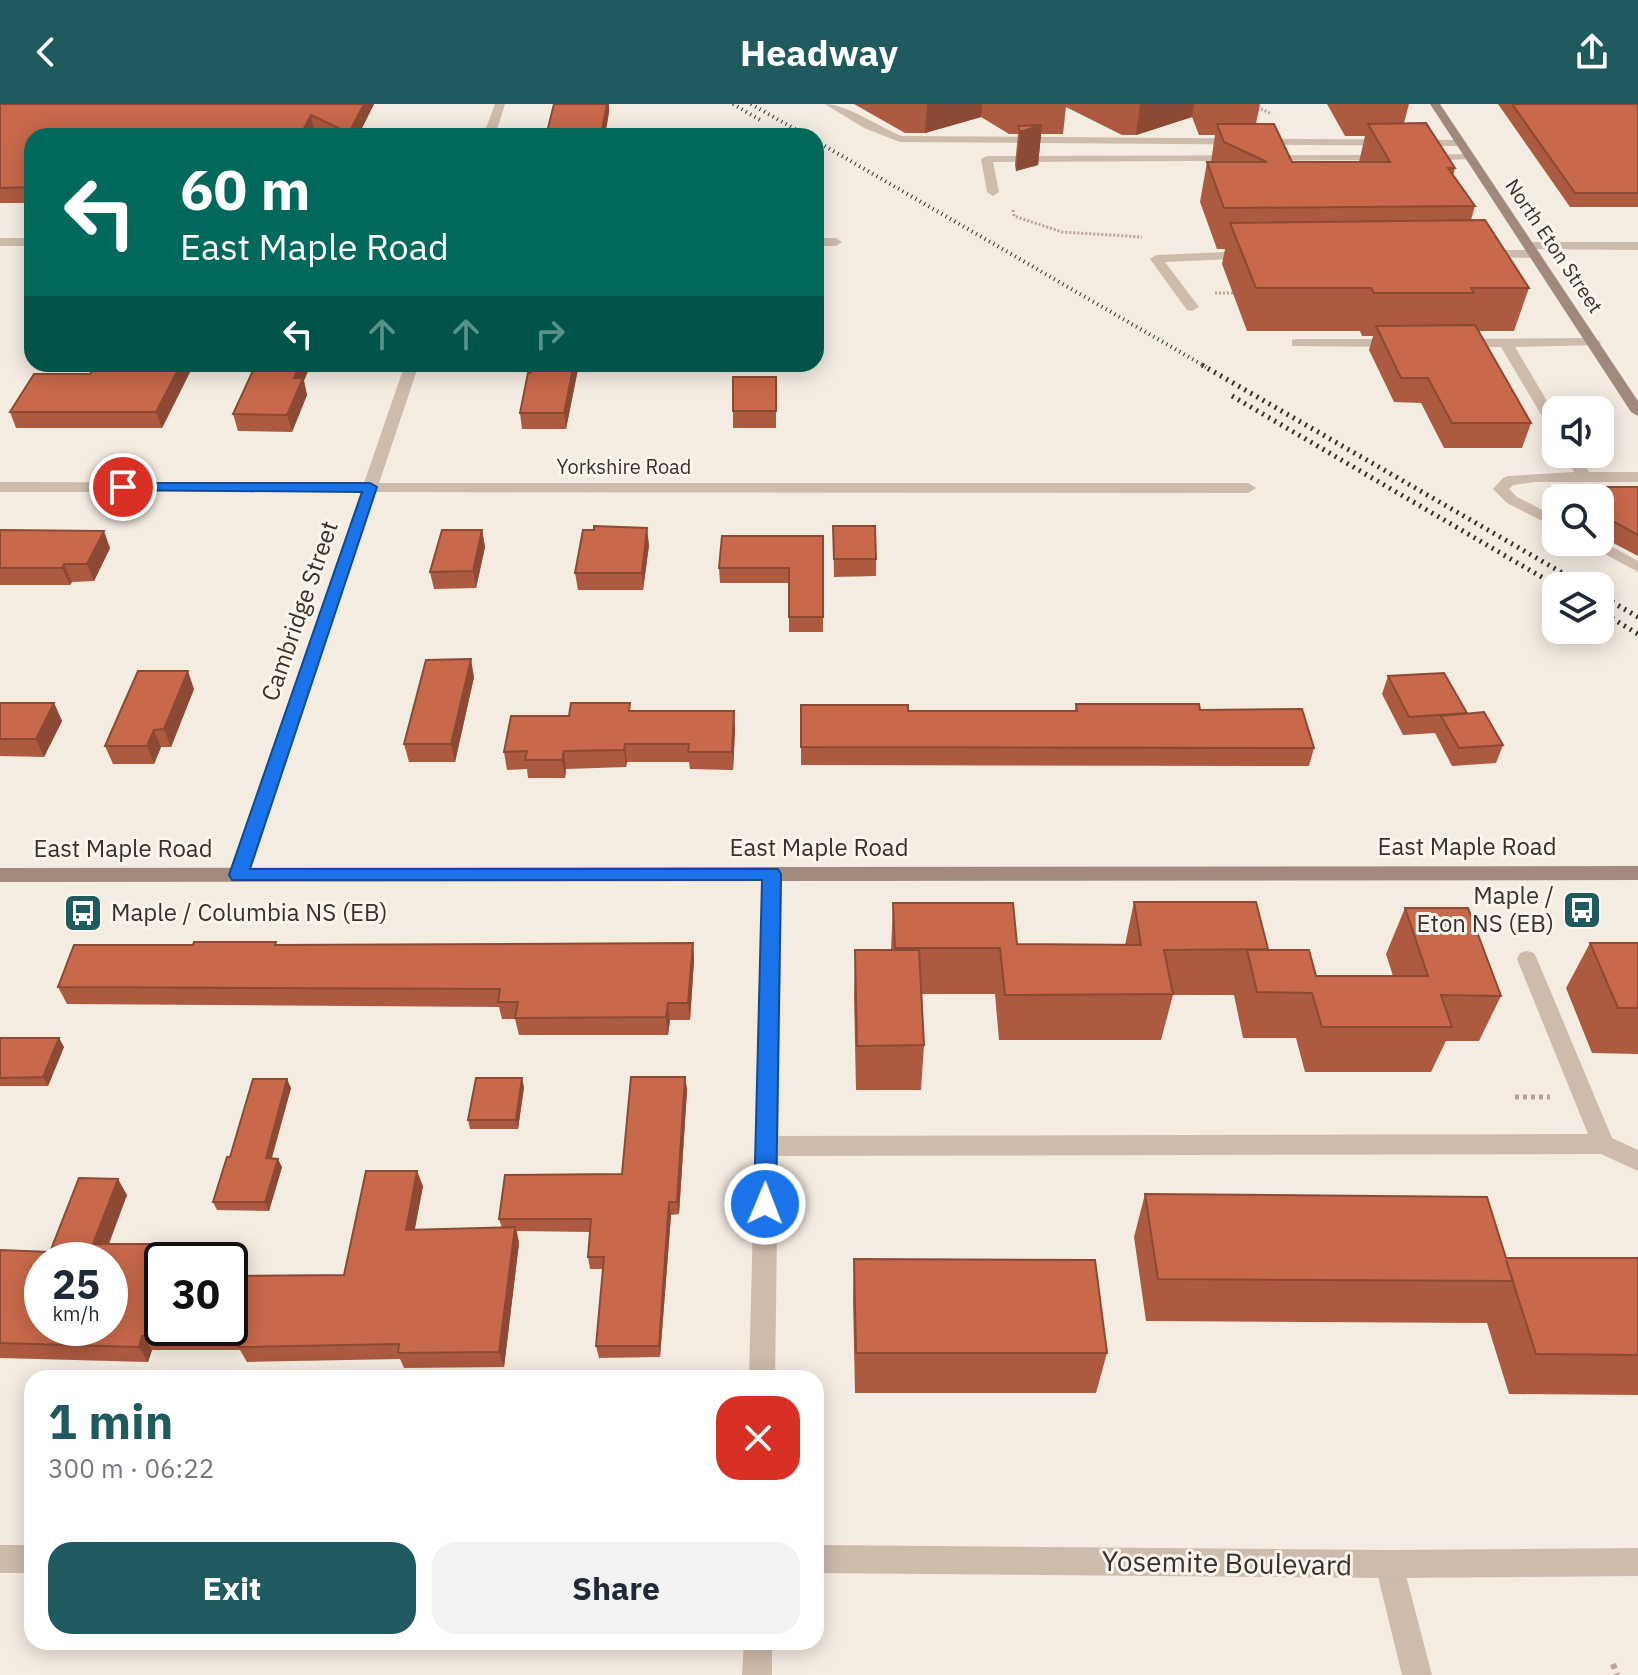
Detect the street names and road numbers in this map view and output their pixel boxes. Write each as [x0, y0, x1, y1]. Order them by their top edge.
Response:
street label: North Eton Street [1499, 173, 1609, 318]
street label: Yorkshire Road [557, 453, 691, 480]
street label: Cambridge Street [253, 516, 345, 705]
street label: East Maple Road [1377, 830, 1557, 862]
street label: East Maple Road [729, 831, 909, 863]
street label: East Maple Road [33, 832, 213, 864]
street label: Yosemite Boulevard [1101, 1542, 1353, 1583]

